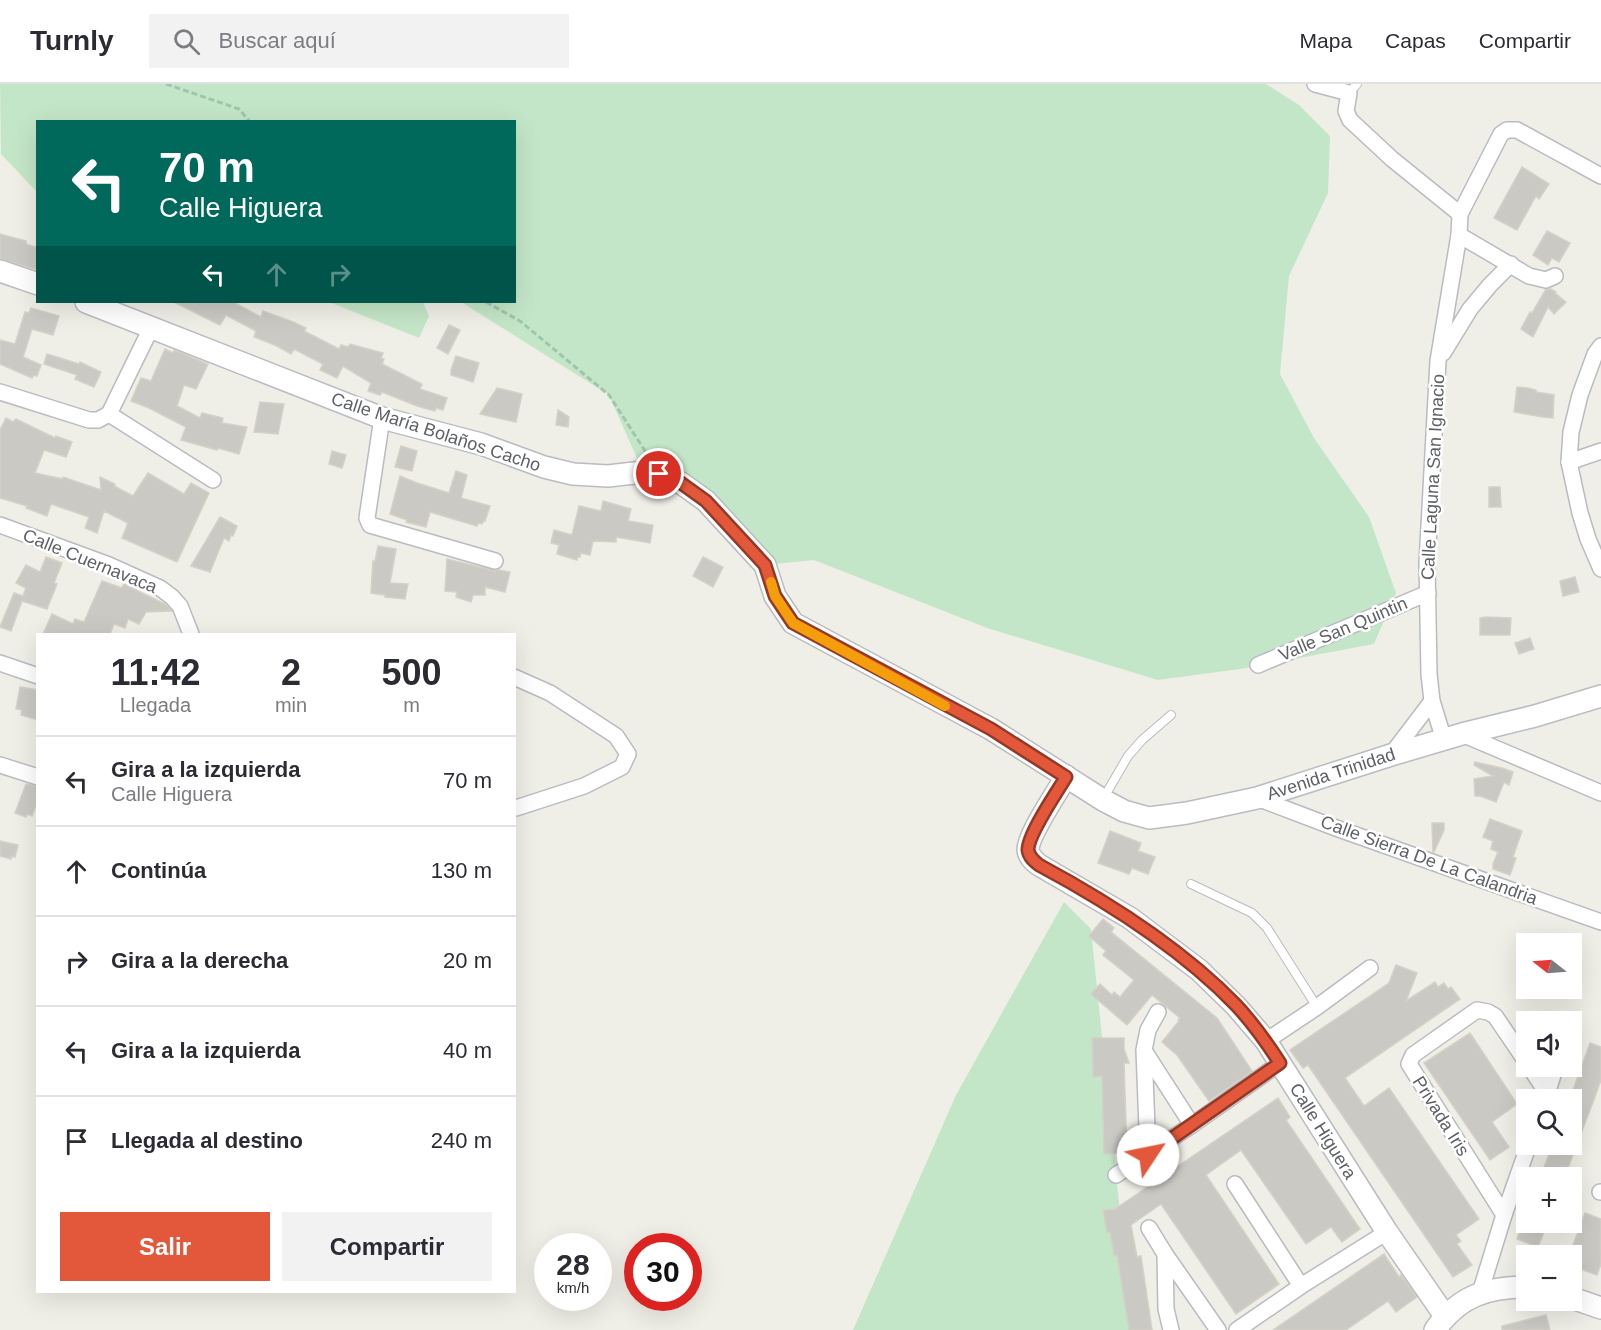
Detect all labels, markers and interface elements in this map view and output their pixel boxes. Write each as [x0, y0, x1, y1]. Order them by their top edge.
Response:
search box [149, 14, 569, 68]
text: Turnly [30, 25, 113, 56]
icon: search [170, 25, 203, 58]
text: Buscar aquí [218, 28, 336, 53]
text: Mapa [1300, 29, 1352, 52]
text: Capas [1385, 29, 1446, 52]
text: Compartir [1479, 29, 1571, 52]
icon: left [60, 144, 138, 222]
text: 70 m [159, 144, 255, 191]
text: Calle Higuera [159, 193, 323, 223]
icon: left [197, 258, 230, 291]
icon: ahead [260, 258, 293, 291]
icon: right [323, 258, 356, 291]
street label: Calle Laguna San Ignacio [1418, 374, 1448, 580]
street label: Calle María Bolaños Cacho [329, 389, 543, 475]
pin [633, 448, 684, 499]
icon: arrive [642, 457, 675, 490]
street label: Calle Cuernavaca [20, 525, 161, 597]
street label: Valle San Quintin [1276, 593, 1410, 665]
text: 11:42 [110, 652, 200, 693]
text: 2 [281, 652, 301, 693]
text: 500 [382, 652, 442, 693]
text: Llegada [120, 694, 191, 716]
text: min [275, 694, 307, 716]
text: m [403, 694, 420, 716]
street label: Avenida Trinidad [1264, 744, 1398, 804]
text: Gira a la izquierda [111, 757, 301, 782]
icon: left [60, 765, 93, 798]
text: 70 m [443, 768, 492, 793]
text: Calle Higuera [111, 783, 232, 805]
street label: Calle Sierra De La Calandria [1318, 811, 1541, 909]
icon: ahead [60, 855, 93, 888]
text: Continúa [111, 858, 206, 883]
text: 130 m [431, 858, 492, 883]
north arrow [1516, 933, 1582, 999]
map controls [1516, 933, 1582, 1311]
icon: right [60, 945, 93, 978]
text: Gira a la derecha [111, 948, 288, 973]
text: 20 m [443, 948, 492, 973]
button: sound [1516, 1011, 1582, 1077]
icon: left [60, 1035, 93, 1068]
text: Gira a la izquierda [111, 1038, 301, 1063]
text: 40 m [443, 1038, 492, 1063]
street label: Privada Iris [1409, 1073, 1473, 1159]
street label: Calle Higuera [1286, 1079, 1361, 1183]
button: search [1516, 1089, 1582, 1155]
position arrow [1116, 1123, 1180, 1187]
icon: arrive [60, 1125, 93, 1158]
text: Llegada al destino [111, 1128, 303, 1153]
text: 240 m [431, 1128, 492, 1153]
button: + [1516, 1167, 1582, 1233]
button: Salir [60, 1212, 270, 1281]
button: Compartir [282, 1212, 492, 1281]
speed limit sign: 30 [624, 1233, 702, 1311]
button: − [1516, 1245, 1582, 1311]
text: 28 [556, 1248, 590, 1281]
text: km/h [557, 1279, 589, 1296]

